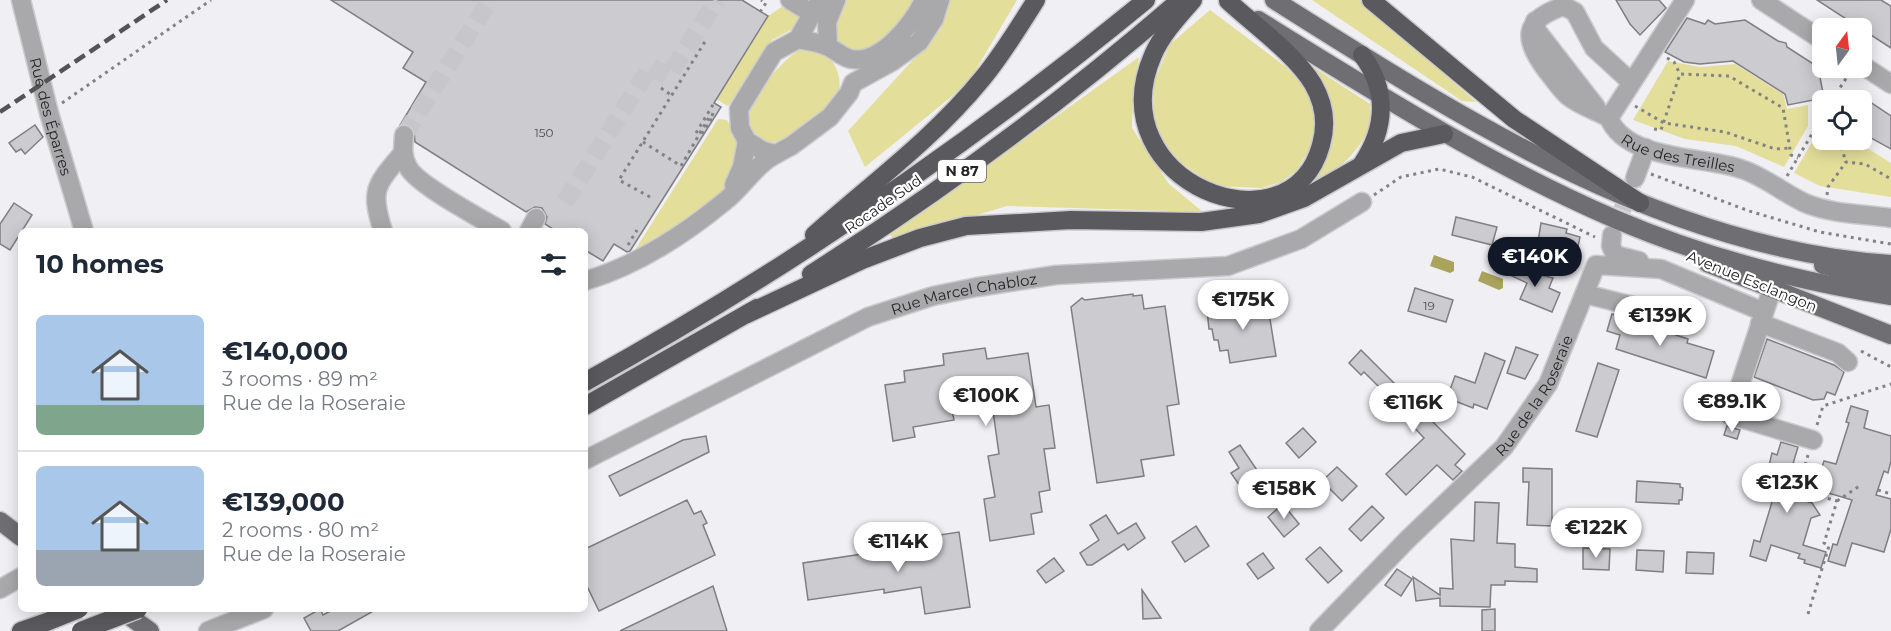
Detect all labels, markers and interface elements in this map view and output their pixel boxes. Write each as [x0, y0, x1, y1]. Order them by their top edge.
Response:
north arrow [1812, 18, 1872, 78]
map controls [1812, 18, 1872, 150]
street label: Rue des Éparres [26, 55, 76, 177]
button: locate [1812, 90, 1872, 150]
house number: 150 [534, 125, 554, 140]
street label: Rue des Treilles [1618, 129, 1737, 176]
road number: N 87 [938, 160, 986, 182]
street label: Rocade Sud [841, 170, 925, 238]
pin: €140K [1493, 237, 1577, 288]
text: €140K [1502, 244, 1568, 268]
street label: Avenue Esclangon [1684, 246, 1820, 316]
text: 10 homes [36, 248, 164, 280]
icon: filters [537, 248, 570, 281]
street label: Rue Marcel Chabloz [888, 269, 1038, 319]
pin: €175K [1201, 280, 1285, 331]
text: €175K [1211, 287, 1275, 311]
pin: €139K [1618, 296, 1702, 347]
house number: 19 [1423, 298, 1435, 313]
text: €139K [1628, 303, 1692, 327]
street label: Rue de la Roseraie [1491, 332, 1576, 460]
text: €140,000 [222, 335, 348, 367]
icon: home [84, 339, 156, 411]
text: 3 rooms · 89 m² [222, 367, 378, 391]
pin: €100K [944, 376, 1028, 427]
pin: €89.1K [1683, 382, 1781, 433]
text: €100K [953, 383, 1019, 407]
pin: €116K [1371, 383, 1455, 434]
text: €89.1K [1697, 389, 1767, 413]
text: €116K [1383, 390, 1443, 414]
text: Rue de la Roseraie [222, 391, 406, 415]
pin: €123K [1745, 463, 1829, 514]
pin: €158K [1242, 469, 1326, 520]
text: €123K [1756, 470, 1818, 494]
text: €158K [1252, 476, 1316, 500]
text: €139,000 [222, 486, 345, 518]
icon: home [84, 490, 156, 562]
pin: €122K [1554, 508, 1638, 559]
text: €122K [1565, 515, 1627, 539]
text: 2 rooms · 80 m² [222, 518, 379, 542]
pin: €114K [856, 522, 940, 573]
text: €114K [868, 529, 928, 553]
text: Rue de la Roseraie [222, 542, 406, 566]

